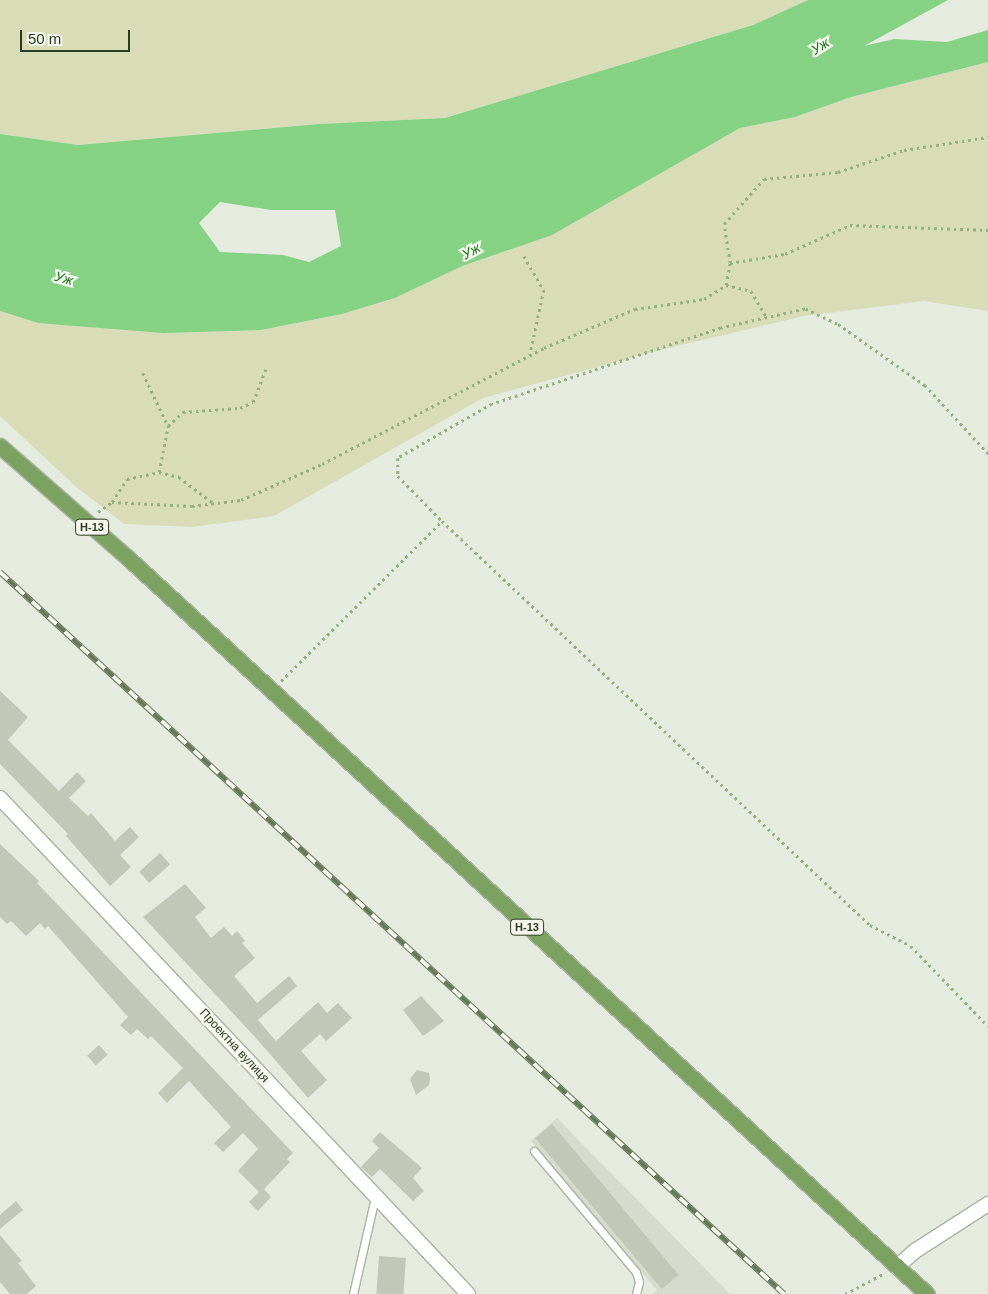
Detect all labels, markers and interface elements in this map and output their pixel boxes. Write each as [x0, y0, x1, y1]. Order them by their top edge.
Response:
scale bar [22, 20, 132, 52]
text: 50 m [28, 30, 61, 47]
water label: Уж [808, 34, 832, 58]
water label: Уж [459, 239, 483, 263]
water label: Уж [53, 268, 75, 288]
road number: Н-13 [74, 518, 110, 536]
road number: Н-13 [510, 919, 544, 936]
street label: Проектна вулиця [196, 1006, 272, 1086]

